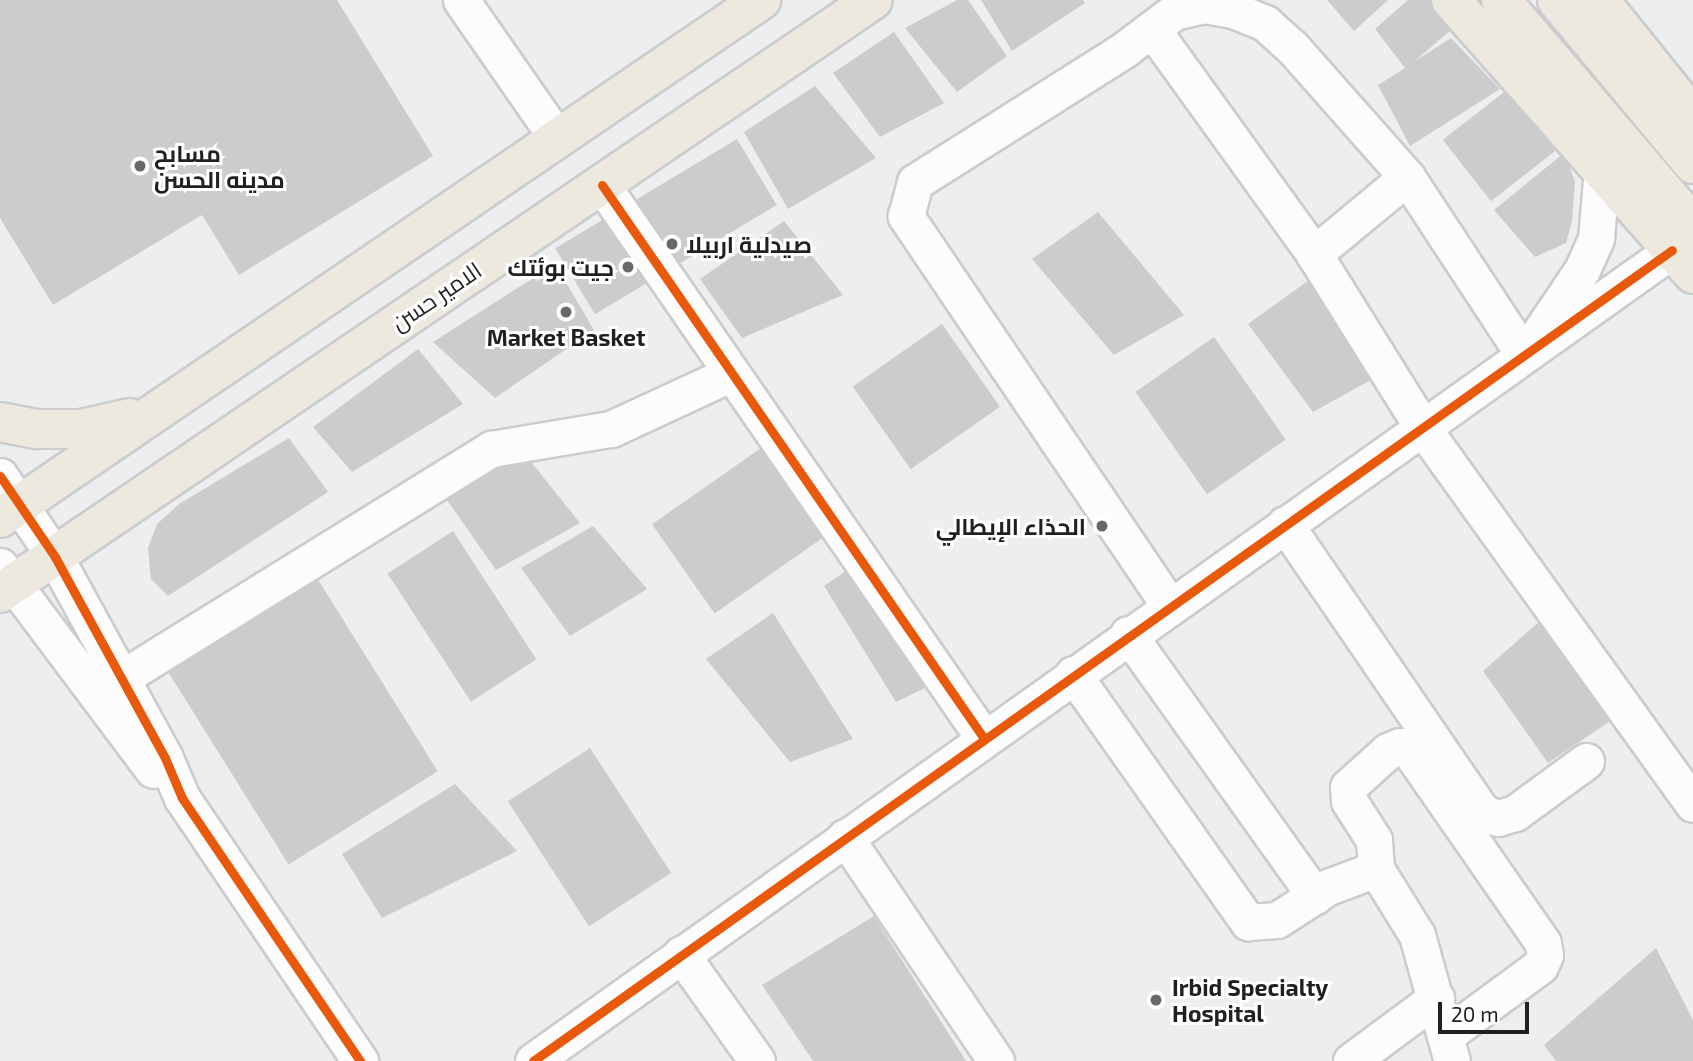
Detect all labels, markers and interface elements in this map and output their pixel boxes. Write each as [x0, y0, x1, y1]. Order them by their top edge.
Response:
place label: مسابح مدينه الحسن [154, 139, 285, 193]
marker: مسابح مدينه الحسن [132, 158, 148, 174]
place label: صيدلية اربيلا [686, 230, 812, 258]
marker: صيدلية اربيلا [664, 236, 680, 252]
place label: جيت بوئتك [507, 253, 614, 281]
street label: الامير حسن [386, 256, 486, 336]
marker: جيت بوئتك [620, 259, 636, 275]
marker: Market Basket [558, 304, 574, 320]
place label: Market Basket [487, 323, 645, 351]
place label: الحذاء الإيطالي [936, 512, 1086, 540]
marker: الحذاء الإيطالي [1092, 516, 1112, 536]
place label: Irbid Specialty Hospital [1172, 973, 1328, 1027]
scale bar [1441, 988, 1532, 1032]
marker: Irbid Specialty Hospital [1146, 990, 1166, 1010]
text: 20 m [1451, 1001, 1499, 1026]

